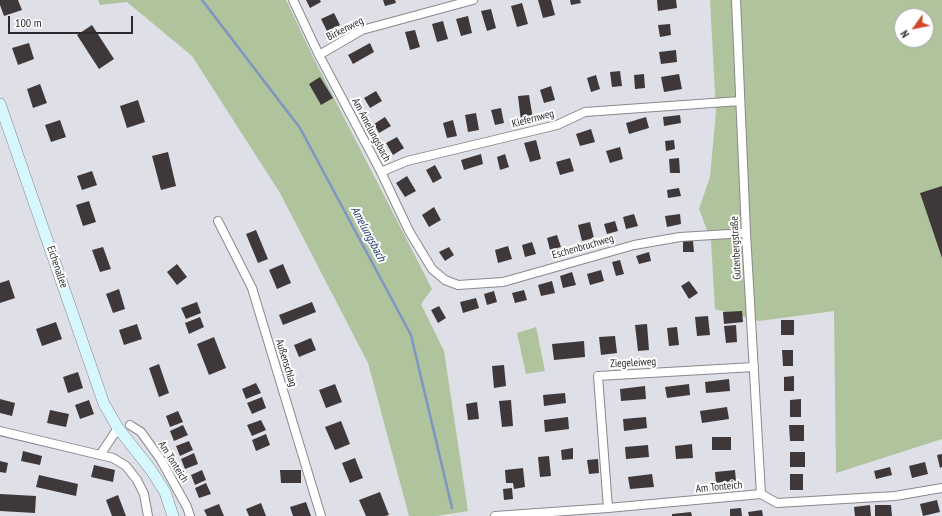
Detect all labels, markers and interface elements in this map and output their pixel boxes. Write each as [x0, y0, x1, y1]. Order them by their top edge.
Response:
scale bar [10, 8, 135, 34]
north arrow [894, 8, 934, 48]
street label: Birkenweg [324, 14, 366, 44]
text: 100 m [15, 15, 42, 30]
text: N [897, 28, 912, 40]
street label: Am Amelungsbach [349, 96, 393, 164]
street label: Kiefernweg [510, 107, 556, 131]
water label: Amelungsbach [347, 204, 389, 264]
street label: Gutenbergstraße [728, 216, 744, 280]
street label: Eschenbruchweg [551, 232, 615, 262]
street label: Eichenallee [44, 244, 70, 290]
street label: Außenschlag [273, 338, 299, 388]
street label: Ziegeleiweg [610, 355, 656, 371]
street label: Am Tonteich [155, 439, 191, 485]
street label: Am Tonteich [695, 478, 743, 496]

